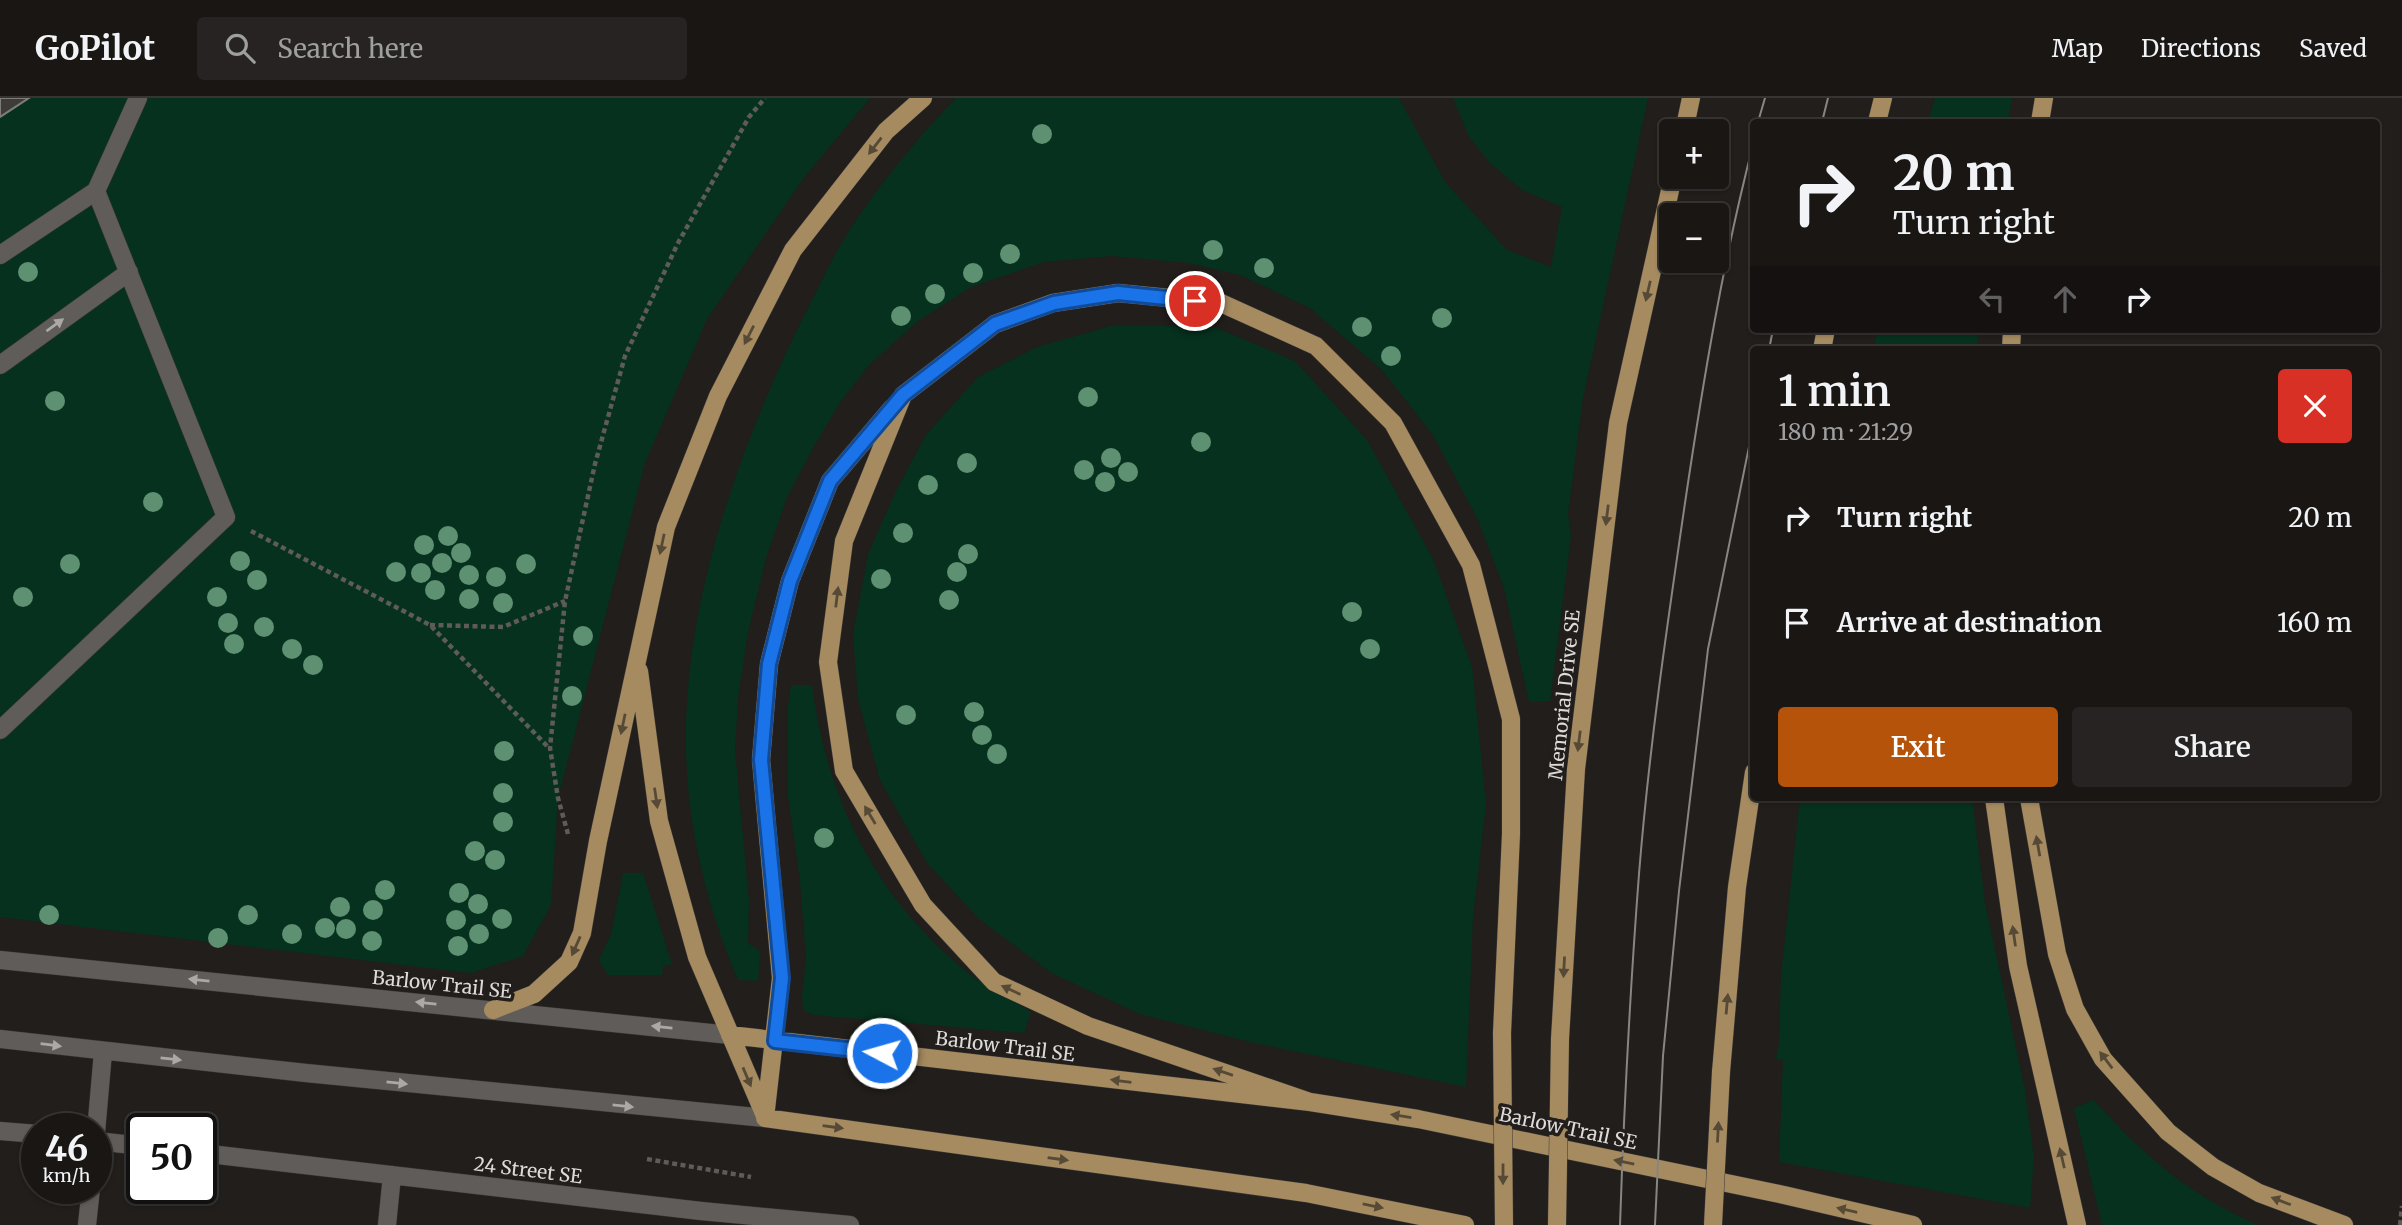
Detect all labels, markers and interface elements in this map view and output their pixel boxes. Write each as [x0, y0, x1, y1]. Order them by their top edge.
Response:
search box [197, 17, 687, 80]
text: GoPilot [35, 28, 155, 69]
icon: search [221, 29, 259, 67]
text: Search here [277, 32, 423, 65]
text: Map [2052, 33, 2103, 64]
text: Directions [2141, 33, 2261, 64]
text: Saved [2299, 33, 2367, 64]
map controls [1659, 119, 1729, 273]
button: + [1659, 119, 1729, 189]
one-way arrow [867, 136, 882, 154]
text: 20 m [1893, 142, 2014, 203]
icon: right [1778, 147, 1869, 238]
button: − [1659, 203, 1729, 273]
text: Turn right [1893, 203, 2055, 243]
pin [1165, 271, 1225, 331]
one-way arrow [1642, 280, 1653, 302]
icon: left [1973, 280, 2011, 318]
icon: ahead [2046, 280, 2084, 318]
icon: right [2119, 280, 2157, 318]
icon: arrive [1176, 282, 1214, 320]
one-way arrow [46, 318, 64, 332]
one-way arrow [744, 325, 756, 345]
text: 1 min [1778, 365, 1891, 417]
button: close [2278, 369, 2352, 443]
text: 180 m · 21:29 [1778, 417, 1913, 446]
icon: right [1778, 499, 1816, 537]
text: Turn right [1837, 501, 1972, 534]
text: 20 m [2288, 501, 2352, 534]
one-way arrow [1601, 504, 1612, 526]
one-way arrow [656, 533, 667, 555]
one-way arrow [831, 586, 842, 608]
icon: arrive [1778, 604, 1816, 642]
text: Arrive at destination [1837, 606, 2102, 639]
text: 160 m [2277, 606, 2352, 639]
street label: Memorial Drive SE [1543, 609, 1585, 781]
button: Exit [1778, 707, 2058, 787]
button: Share [2072, 707, 2352, 787]
one-way arrow [617, 713, 628, 735]
one-way arrow [1574, 730, 1585, 752]
one-way arrow [651, 787, 662, 809]
one-way arrow [864, 806, 876, 825]
one-way arrow [2032, 835, 2043, 857]
one-way arrow [2008, 925, 2019, 947]
one-way arrow [570, 936, 582, 956]
one-way arrow [1558, 957, 1569, 979]
street label: Barlow Trail SE [371, 965, 513, 1003]
one-way arrow [188, 974, 210, 985]
one-way arrow [1001, 984, 1021, 995]
one-way arrow [1722, 992, 1733, 1014]
one-way arrow [414, 998, 436, 1009]
position arrow [845, 1016, 919, 1090]
one-way arrow [651, 1021, 673, 1032]
street label: Barlow Trail SE [934, 1026, 1076, 1066]
one-way arrow [41, 1040, 63, 1051]
one-way arrow [2099, 1051, 2113, 1070]
one-way arrow [160, 1054, 182, 1065]
one-way arrow [742, 1066, 753, 1087]
one-way arrow [1212, 1066, 1233, 1077]
one-way arrow [1110, 1075, 1132, 1086]
one-way arrow [386, 1077, 408, 1088]
one-way arrow [613, 1100, 635, 1111]
street label: Barlow Trail SE [1497, 1102, 1639, 1154]
one-way arrow [1390, 1110, 1412, 1121]
speed limit sign: 50 [126, 1113, 217, 1204]
one-way arrow [1713, 1121, 1724, 1143]
one-way arrow [822, 1122, 844, 1133]
text: 46 [45, 1127, 88, 1171]
one-way arrow [2056, 1147, 2067, 1169]
street label: 24 Street SE [472, 1151, 584, 1189]
one-way arrow [1048, 1153, 1070, 1164]
one-way arrow [1613, 1156, 1635, 1167]
text: km/h [43, 1164, 90, 1187]
one-way arrow [1497, 1164, 1509, 1186]
one-way arrow [2270, 1195, 2291, 1206]
one-way arrow [1362, 1200, 1384, 1211]
one-way arrow [1836, 1204, 1858, 1215]

